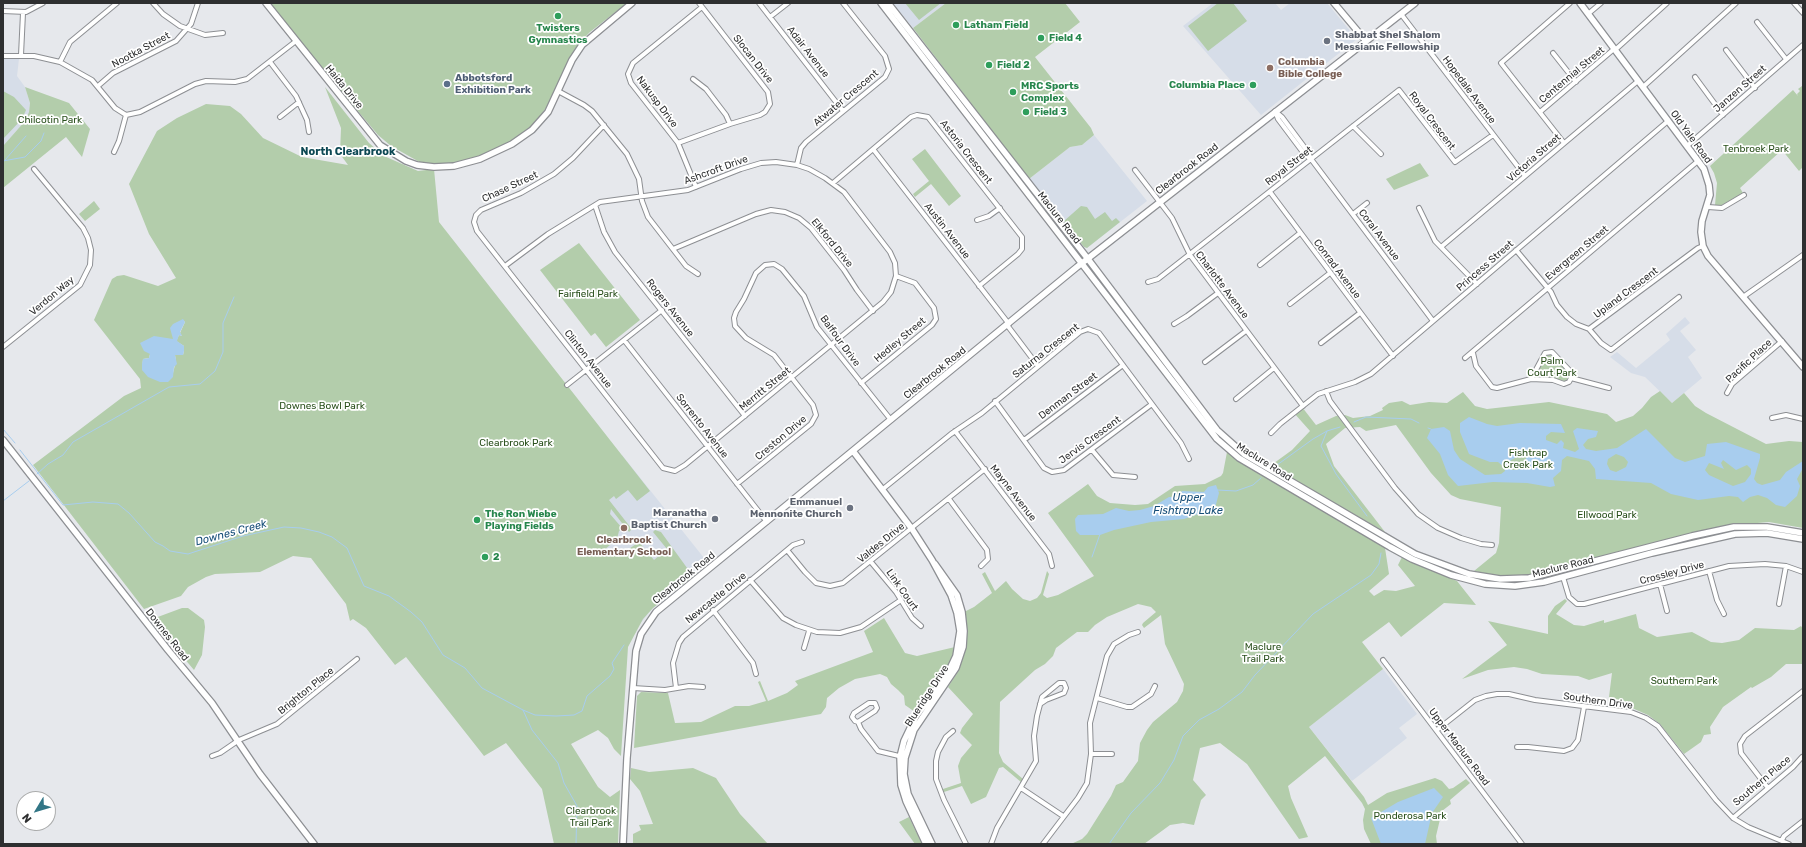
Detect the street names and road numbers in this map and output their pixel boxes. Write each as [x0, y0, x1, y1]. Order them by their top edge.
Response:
street label: Adair Avenue [784, 24, 832, 80]
street label: Nootka Street [110, 30, 172, 70]
street label: Slocan Drive [730, 32, 776, 86]
street label: Centennial Street [1537, 44, 1607, 106]
street label: Hopedale Avenue [1440, 54, 1498, 126]
street label: Haida Drive [323, 63, 365, 111]
street label: Janzen Street [1711, 63, 1769, 115]
street label: Atwater Crescent [811, 67, 881, 129]
street label: Nakusp Drive [634, 74, 680, 130]
street label: Royal Crescent [1406, 90, 1458, 152]
street label: Old Yale Road [1668, 108, 1714, 166]
street label: Astoria Crescent [937, 118, 995, 186]
street label: Victoria Street [1505, 131, 1563, 185]
street label: Clearbrook Road [1153, 141, 1221, 197]
street label: Royal Street [1263, 144, 1315, 188]
street label: Ashcroft Drive [682, 153, 750, 187]
street label: Chase Street [480, 169, 540, 205]
street label: Maclure Road [1035, 190, 1083, 246]
street label: Austin Avenue [921, 201, 973, 261]
street label: Coral Avenue [1356, 207, 1402, 263]
street label: Elkford Drive [809, 216, 855, 270]
street label: Evergreen Street [1543, 223, 1611, 283]
street label: Conrad Avenue [1311, 237, 1363, 301]
street label: Princess Street [1454, 238, 1516, 294]
street label: Charlotte Avenue [1193, 249, 1251, 321]
street label: Upland Crescent [1591, 265, 1661, 321]
street label: Verdon Way [27, 274, 77, 318]
street label: Rogers Avenue [644, 277, 696, 339]
street label: Balfour Drive [817, 313, 863, 369]
street label: Hedley Street [872, 315, 928, 365]
street label: Saturna Crescent [1010, 321, 1082, 381]
street label: Clinton Avenue [562, 327, 614, 391]
street label: Pacific Place [1723, 337, 1775, 385]
street label: Clearbrook Road [902, 344, 968, 402]
street label: Merritt Street [737, 365, 793, 413]
street label: Denman Street [1036, 370, 1100, 422]
street label: Sorrento Avenue [673, 392, 731, 460]
street label: Creston Drive [753, 413, 809, 463]
street label: Jervis Crescent [1057, 414, 1123, 466]
street label: Maclure Road [1234, 440, 1294, 484]
street label: Mayne Avenue [987, 463, 1039, 523]
street label: Valdes Drive [855, 520, 907, 566]
street label: Clearbrook Road [651, 549, 717, 607]
street label: Maclure Road [1531, 554, 1595, 580]
street label: Crossley Drive [1638, 559, 1706, 587]
street label: Link Court [883, 567, 921, 613]
street label: Newcastle Drive [683, 570, 749, 626]
street label: Downes Road [143, 606, 191, 664]
street label: Blueridge Drive [903, 663, 951, 729]
street label: Brighton Place [276, 665, 336, 717]
street label: Southern Drive [1563, 690, 1633, 712]
street label: Upper Maclure Road [1426, 706, 1492, 788]
street label: Southern Place [1731, 753, 1793, 809]

